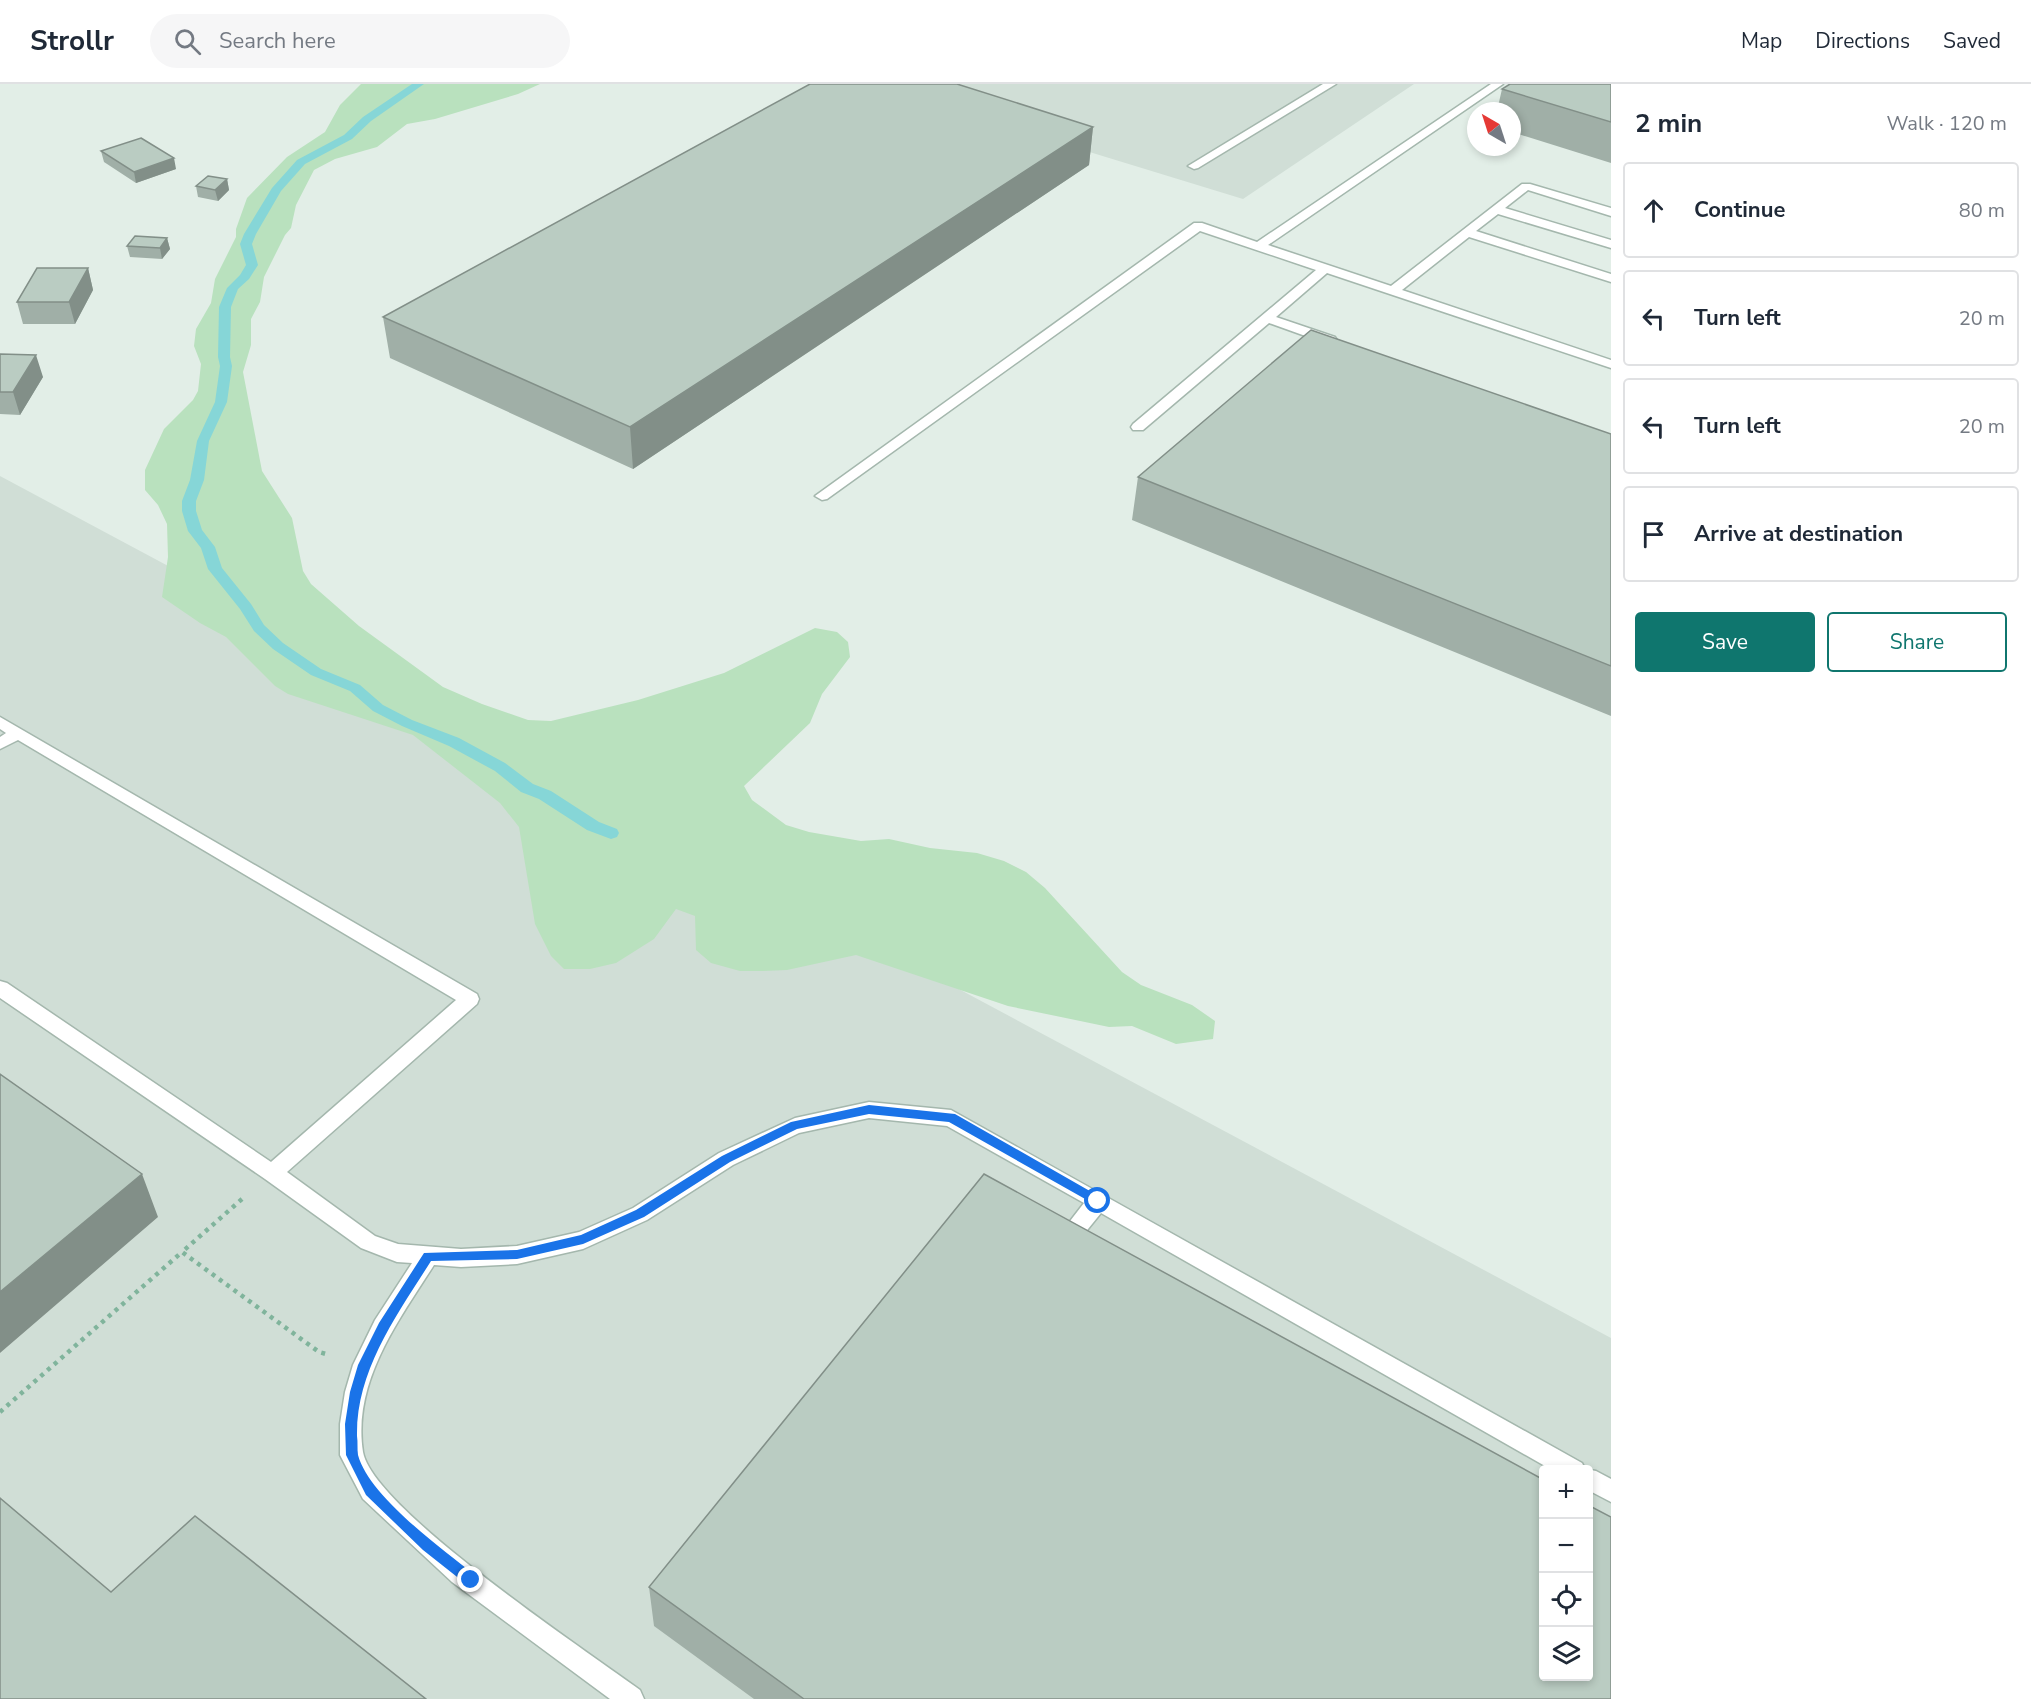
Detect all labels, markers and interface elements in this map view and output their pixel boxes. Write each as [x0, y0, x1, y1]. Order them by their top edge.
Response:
search box [150, 14, 570, 68]
text: Strollr [30, 22, 114, 60]
icon: search [171, 25, 204, 58]
text: Search here [219, 26, 336, 56]
text: Map [1741, 27, 1782, 55]
text: Directions [1815, 27, 1910, 55]
text: Saved [1943, 27, 2001, 55]
north arrow [1467, 102, 1521, 156]
text: 2 min [1635, 106, 1702, 141]
text: Walk · 120 m [1887, 110, 2007, 137]
icon: ahead [1637, 194, 1670, 227]
text: Continue [1694, 195, 1785, 225]
text: 80 m [1959, 197, 2005, 224]
icon: left [1637, 302, 1670, 335]
text: Turn left [1694, 303, 1781, 333]
text: 20 m [1959, 305, 2005, 332]
icon: left [1637, 410, 1670, 443]
text: Turn left [1694, 411, 1781, 441]
text: 20 m [1959, 413, 2005, 440]
icon: arrive [1637, 518, 1670, 551]
text: Arrive at destination [1694, 519, 1903, 549]
button: Save [1635, 612, 1815, 672]
button: Share [1827, 612, 2007, 672]
route start [1084, 1187, 1110, 1213]
map controls [1539, 1465, 1593, 1681]
button: + [1539, 1465, 1593, 1519]
button: − [1539, 1519, 1593, 1573]
route end [457, 1566, 483, 1592]
button: locate [1539, 1573, 1593, 1627]
button: layers [1539, 1627, 1593, 1681]

